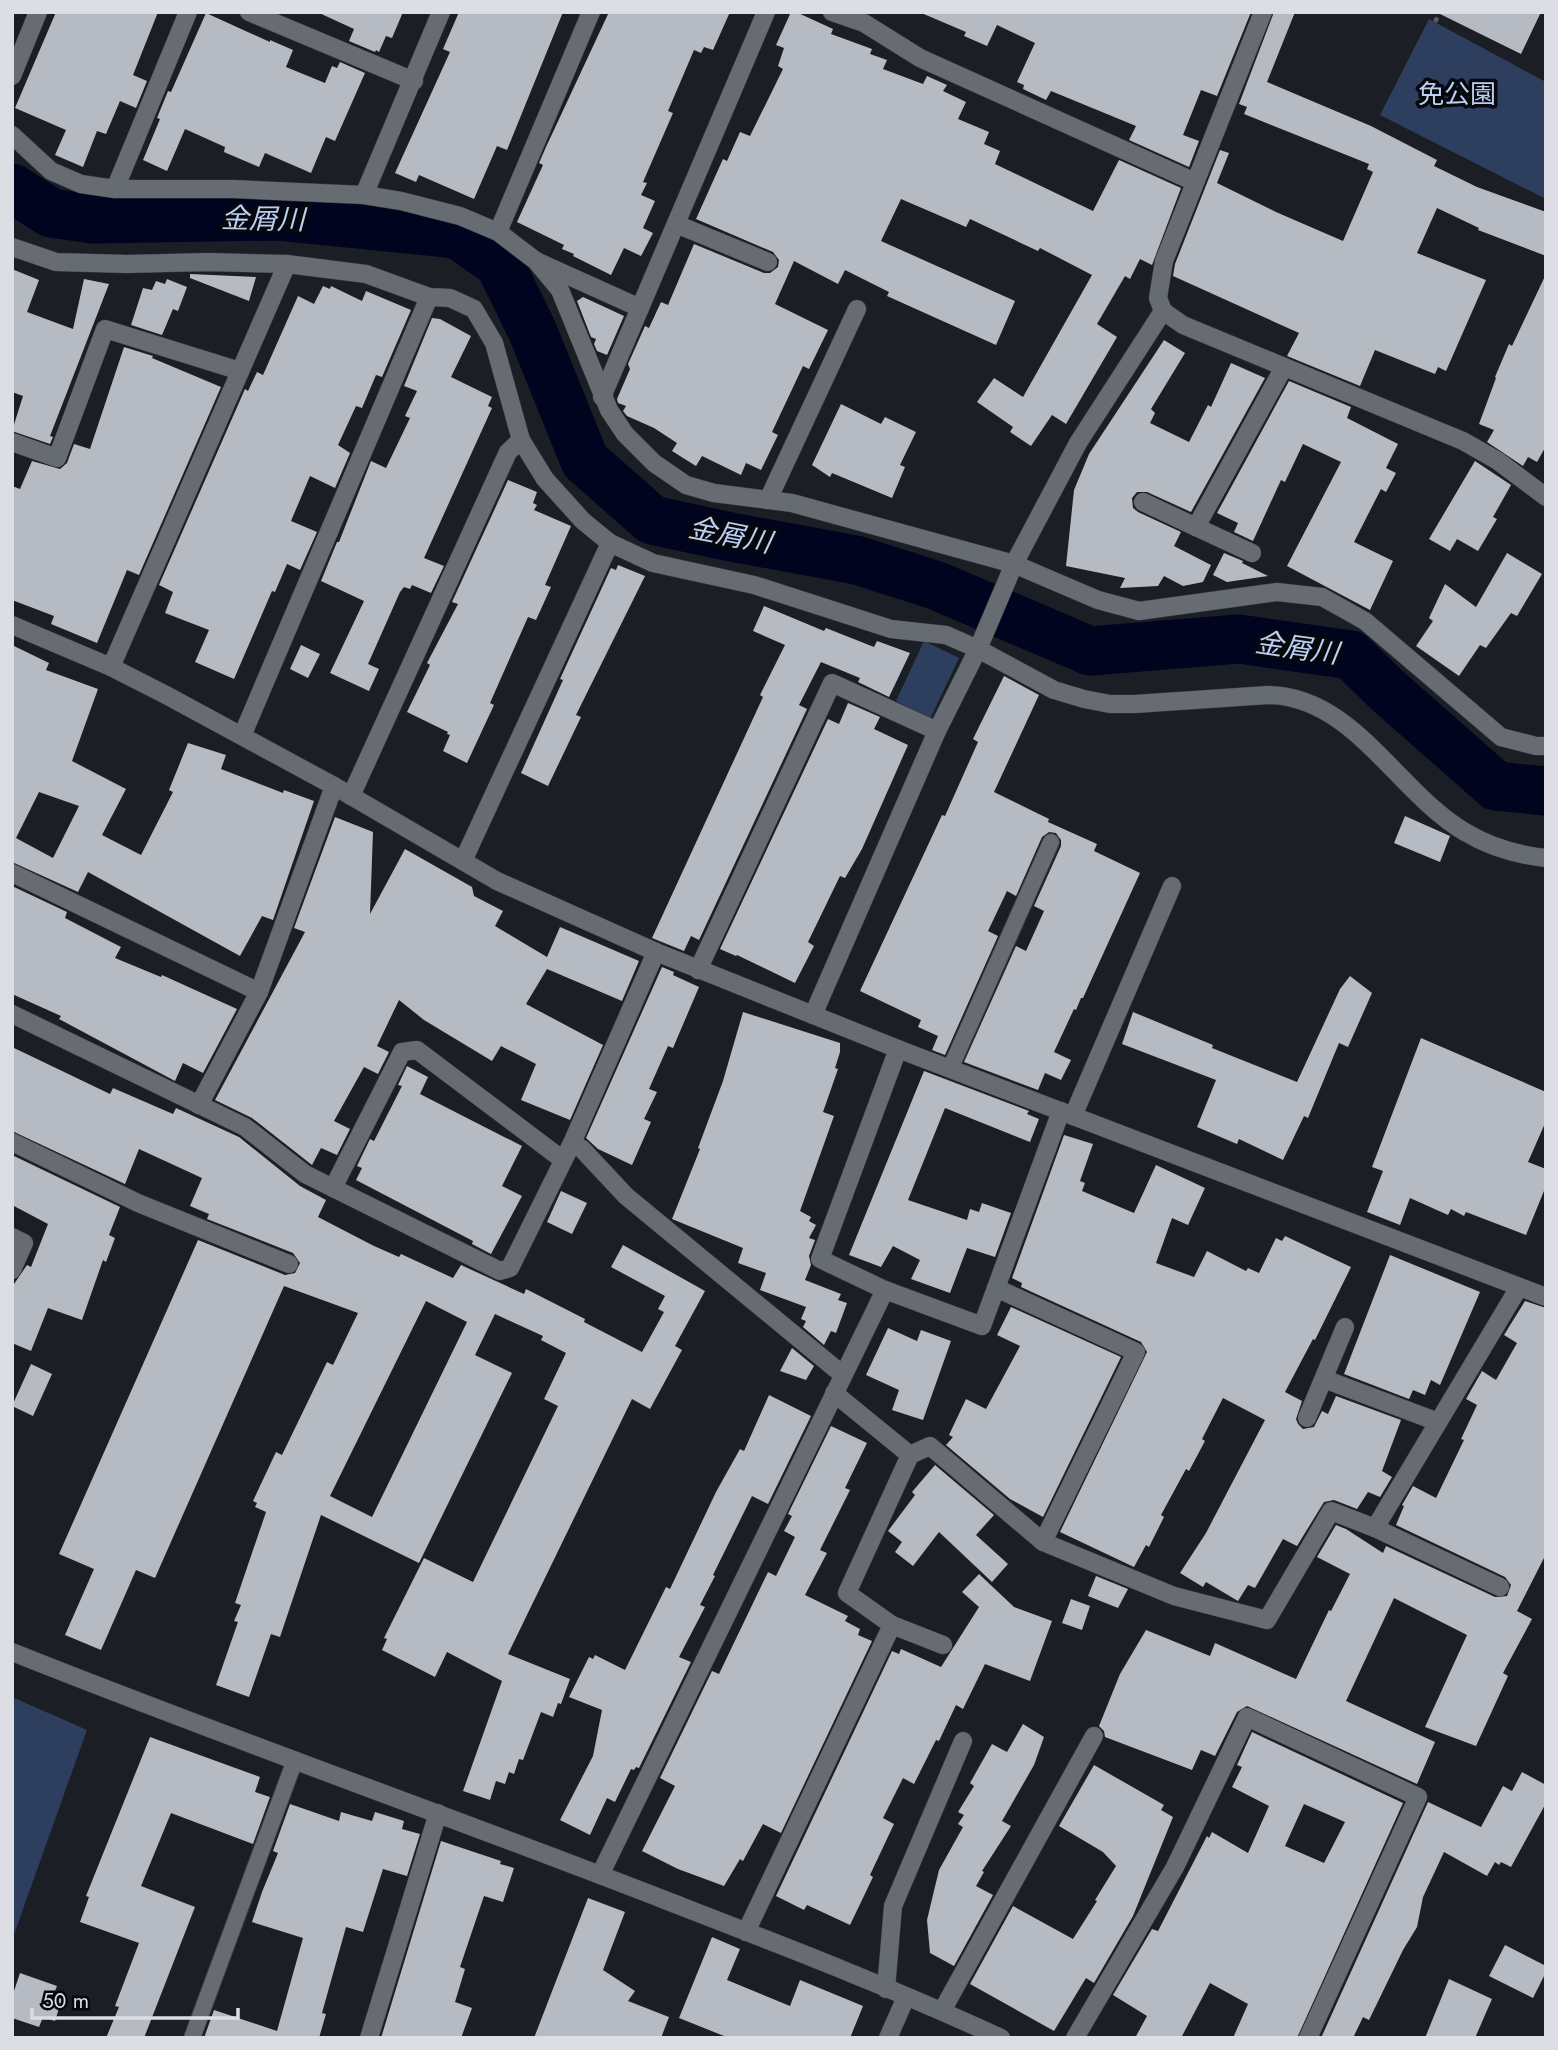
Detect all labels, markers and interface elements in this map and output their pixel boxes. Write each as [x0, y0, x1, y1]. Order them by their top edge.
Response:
park label: 免公園 [1418, 75, 1496, 113]
water label: 金屑川 [221, 198, 308, 240]
water label: 金屑川 [685, 507, 778, 564]
water label: 金屑川 [1253, 622, 1344, 675]
scale bar [32, 1976, 238, 2020]
text: 50 m [42, 1986, 89, 2016]

